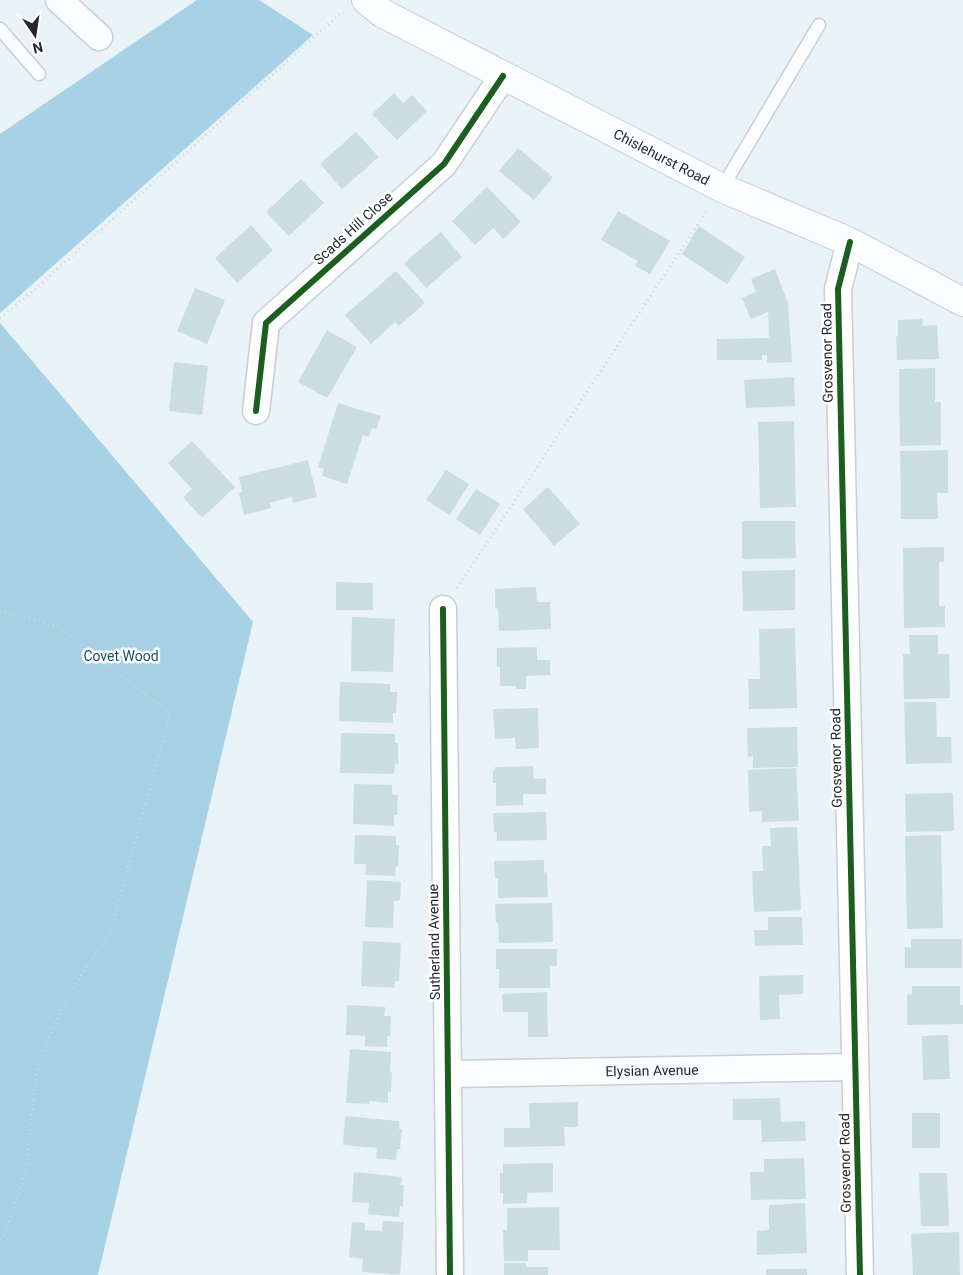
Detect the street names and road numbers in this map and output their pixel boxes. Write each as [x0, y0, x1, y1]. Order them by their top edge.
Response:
street label: Chislehurst Road [611, 126, 712, 188]
street label: Scads Hill Close [310, 188, 396, 268]
street label: Grosvenor Road [818, 303, 836, 403]
street label: Grosvenor Road [827, 708, 845, 808]
street label: Sutherland Avenue [425, 884, 443, 1000]
street label: Elysian Avenue [605, 1062, 699, 1079]
street label: Grosvenor Road [836, 1113, 854, 1213]

